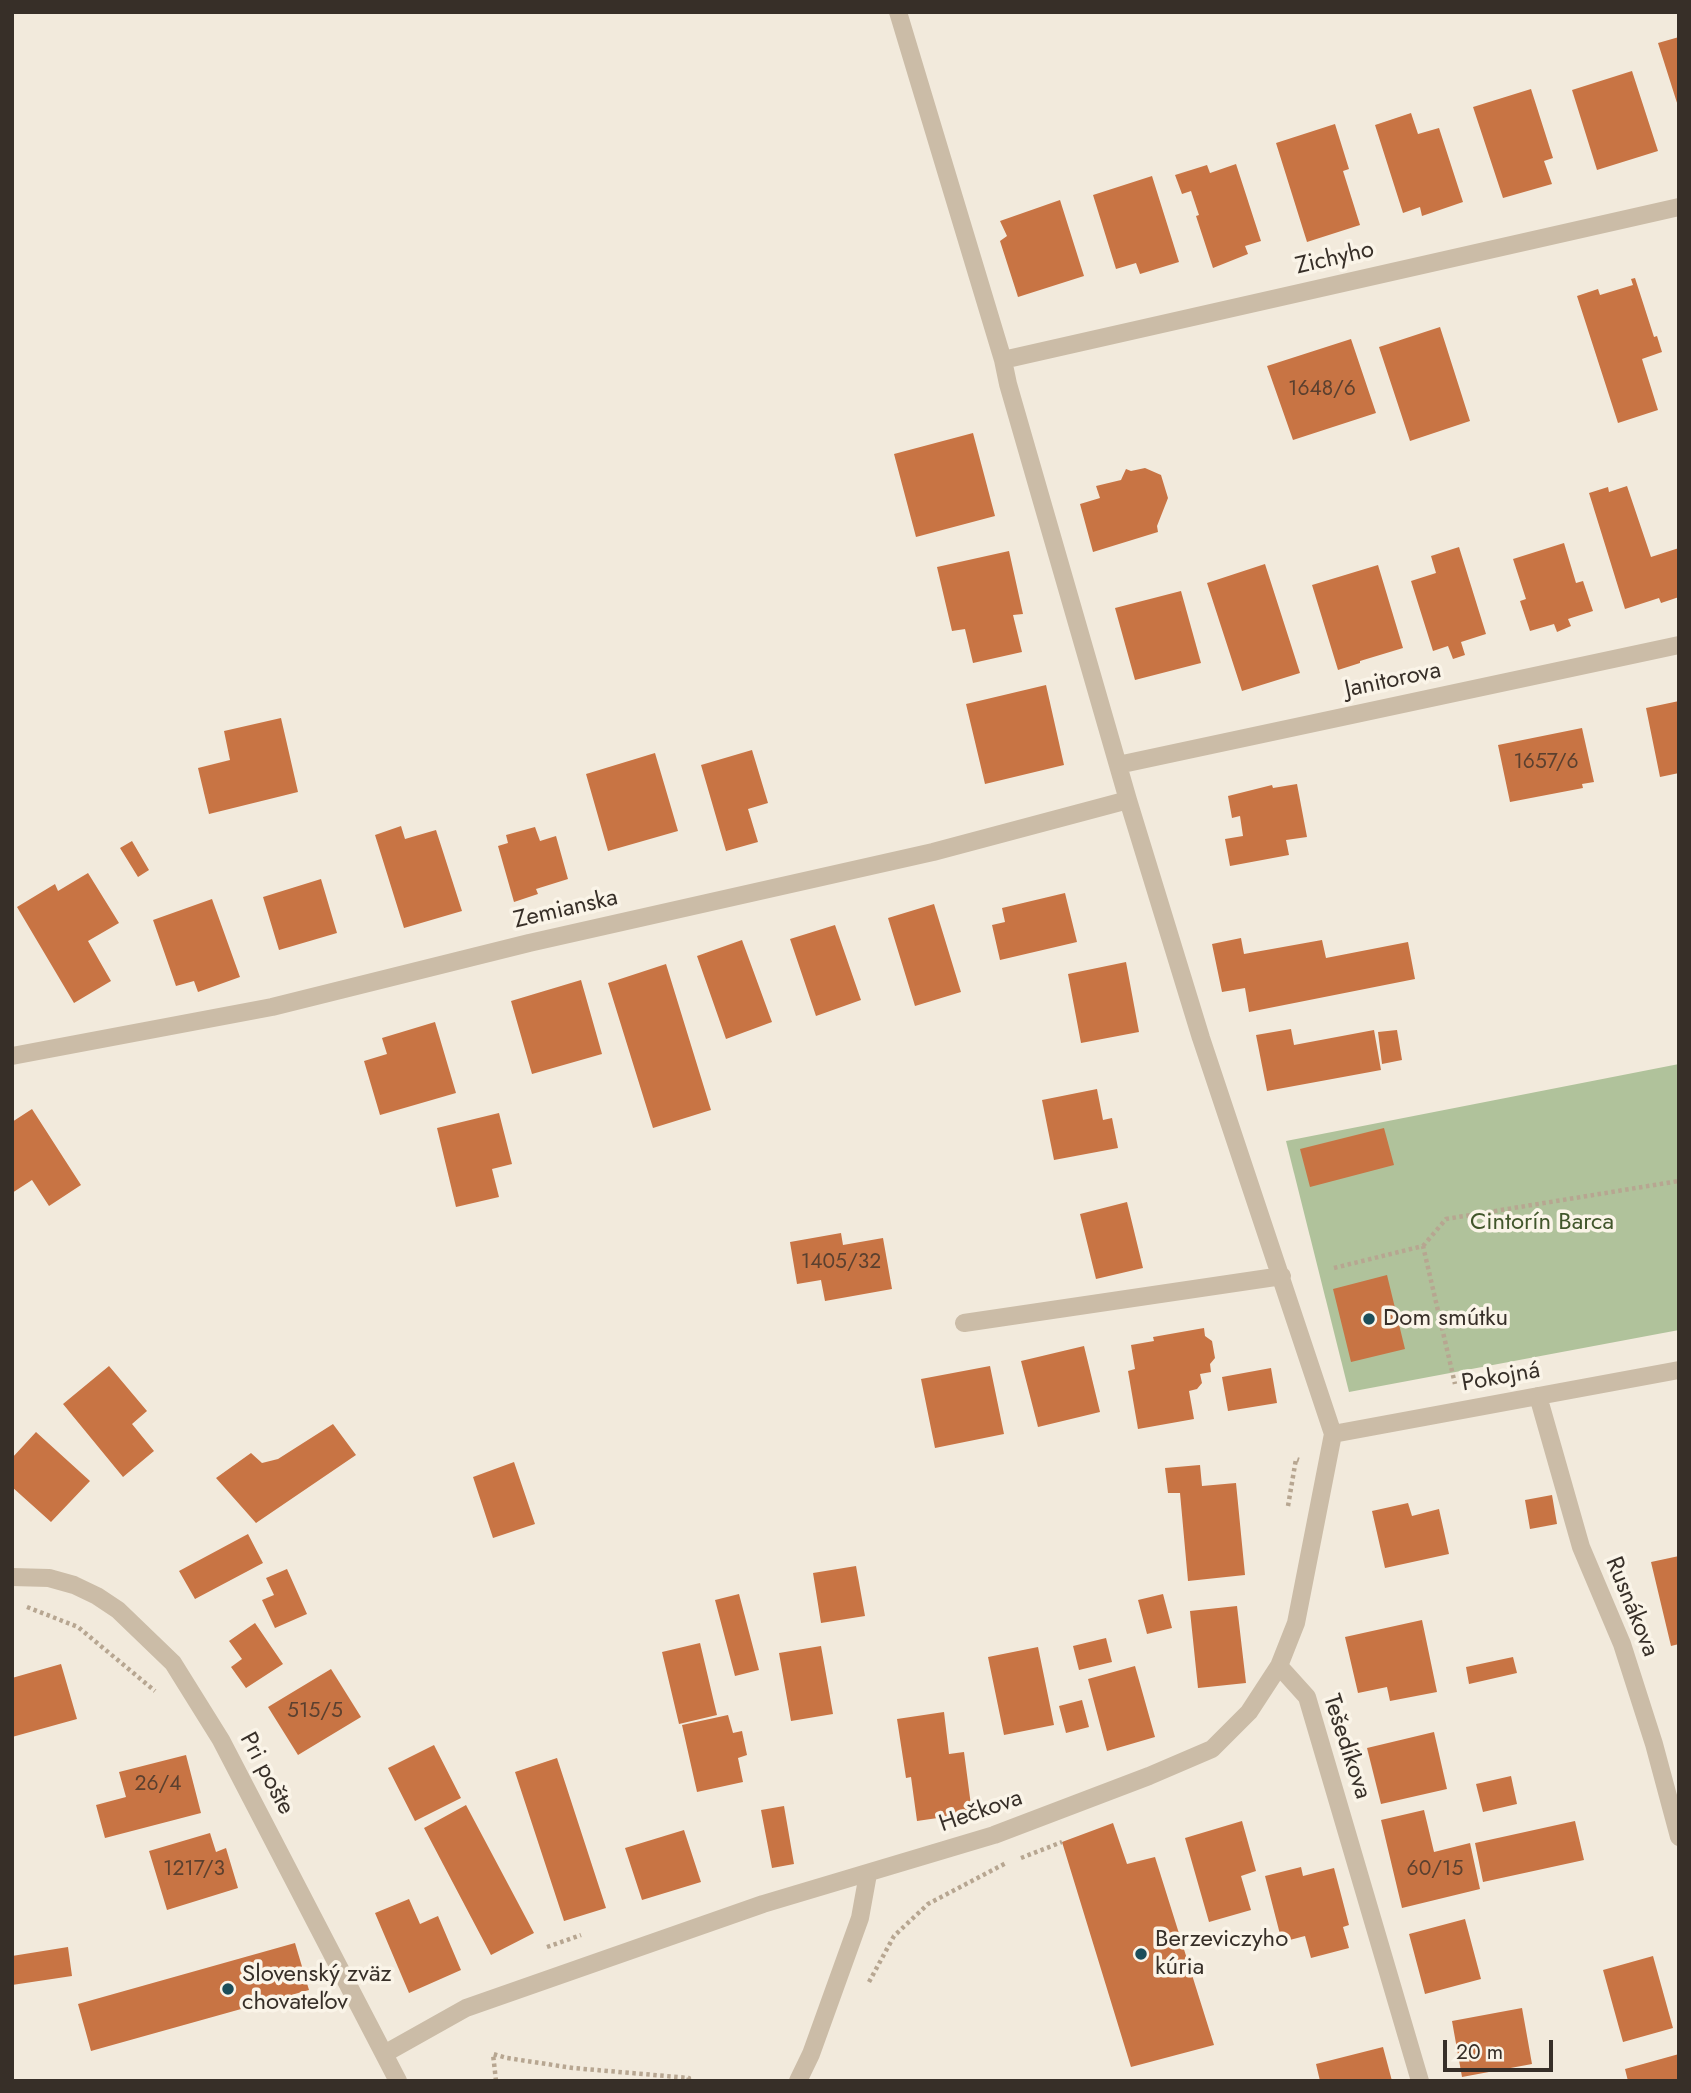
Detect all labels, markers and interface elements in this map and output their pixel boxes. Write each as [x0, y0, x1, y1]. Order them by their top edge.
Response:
street label: Zichyho [1293, 236, 1377, 282]
house number: 1648/6 [1288, 377, 1356, 403]
street label: Janitorova [1342, 657, 1444, 705]
house number: 1657/6 [1513, 750, 1579, 776]
street label: Zemianska [511, 884, 621, 936]
park label: Cintorín Barca [1470, 1209, 1614, 1237]
house number: 1405/32 [801, 1250, 881, 1276]
place label: Dom smútku [1383, 1305, 1508, 1333]
marker: Dom smútku [1361, 1311, 1377, 1327]
street label: Pokojná [1460, 1357, 1542, 1399]
street label: Rusnákova [1598, 1553, 1664, 1661]
street label: Tešedíkova [1316, 1691, 1376, 1803]
house number: 515/5 [287, 1699, 343, 1725]
street label: Pri pošte [232, 1728, 300, 1820]
house number: 26/4 [134, 1772, 182, 1798]
street label: Hečkova [936, 1784, 1026, 1840]
house number: 1217/3 [163, 1857, 225, 1883]
house number: 60/15 [1407, 1857, 1463, 1883]
place label: Berzeviczyho kúria [1155, 1926, 1288, 1982]
marker: Berzeviczyho kúria [1133, 1946, 1149, 1962]
place label: Slovenský zväz chovateľov [242, 1961, 392, 2017]
marker: Slovenský zväz chovateľov [220, 1981, 236, 1997]
scale bar [1446, 2026, 1556, 2070]
text: 20 m [1456, 2037, 1503, 2067]

